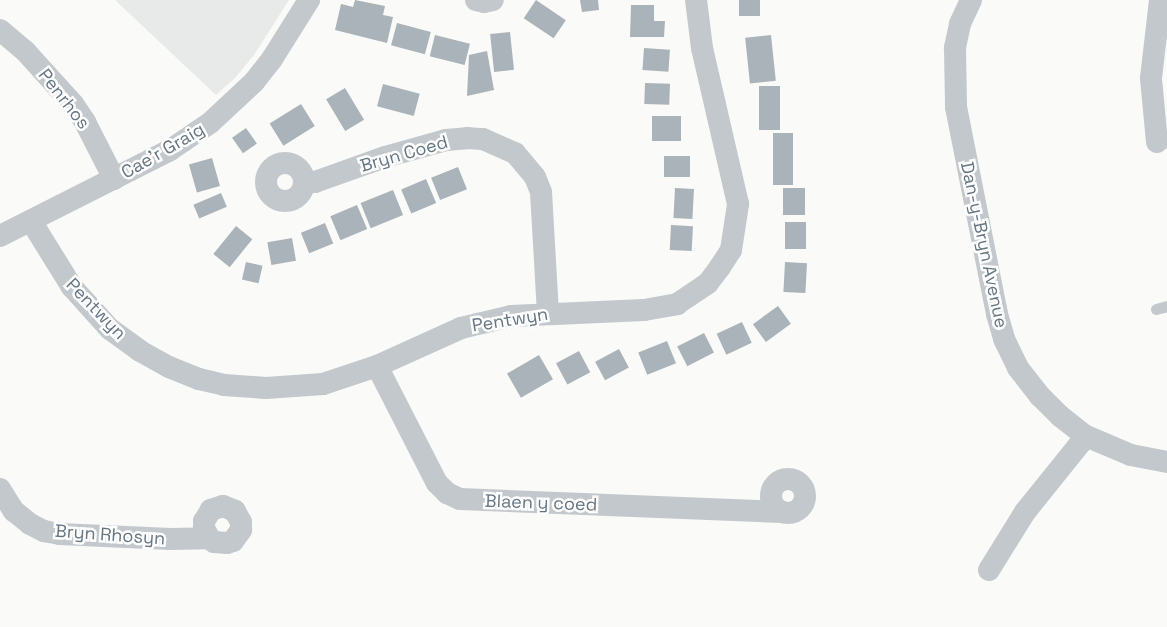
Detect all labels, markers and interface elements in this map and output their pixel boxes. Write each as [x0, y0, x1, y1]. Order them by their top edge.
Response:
street label: Penrhos [34, 65, 94, 133]
street label: Cae'r Graig [118, 119, 208, 183]
street label: Bryn Coed [358, 131, 450, 177]
street label: Dan-y-Bryn Avenue [956, 160, 1012, 330]
street label: Pentwyn [62, 274, 130, 344]
street label: Pentwyn [470, 303, 550, 337]
street label: Blaen y coed [484, 490, 598, 516]
street label: Bryn Rhosyn [54, 520, 166, 550]

